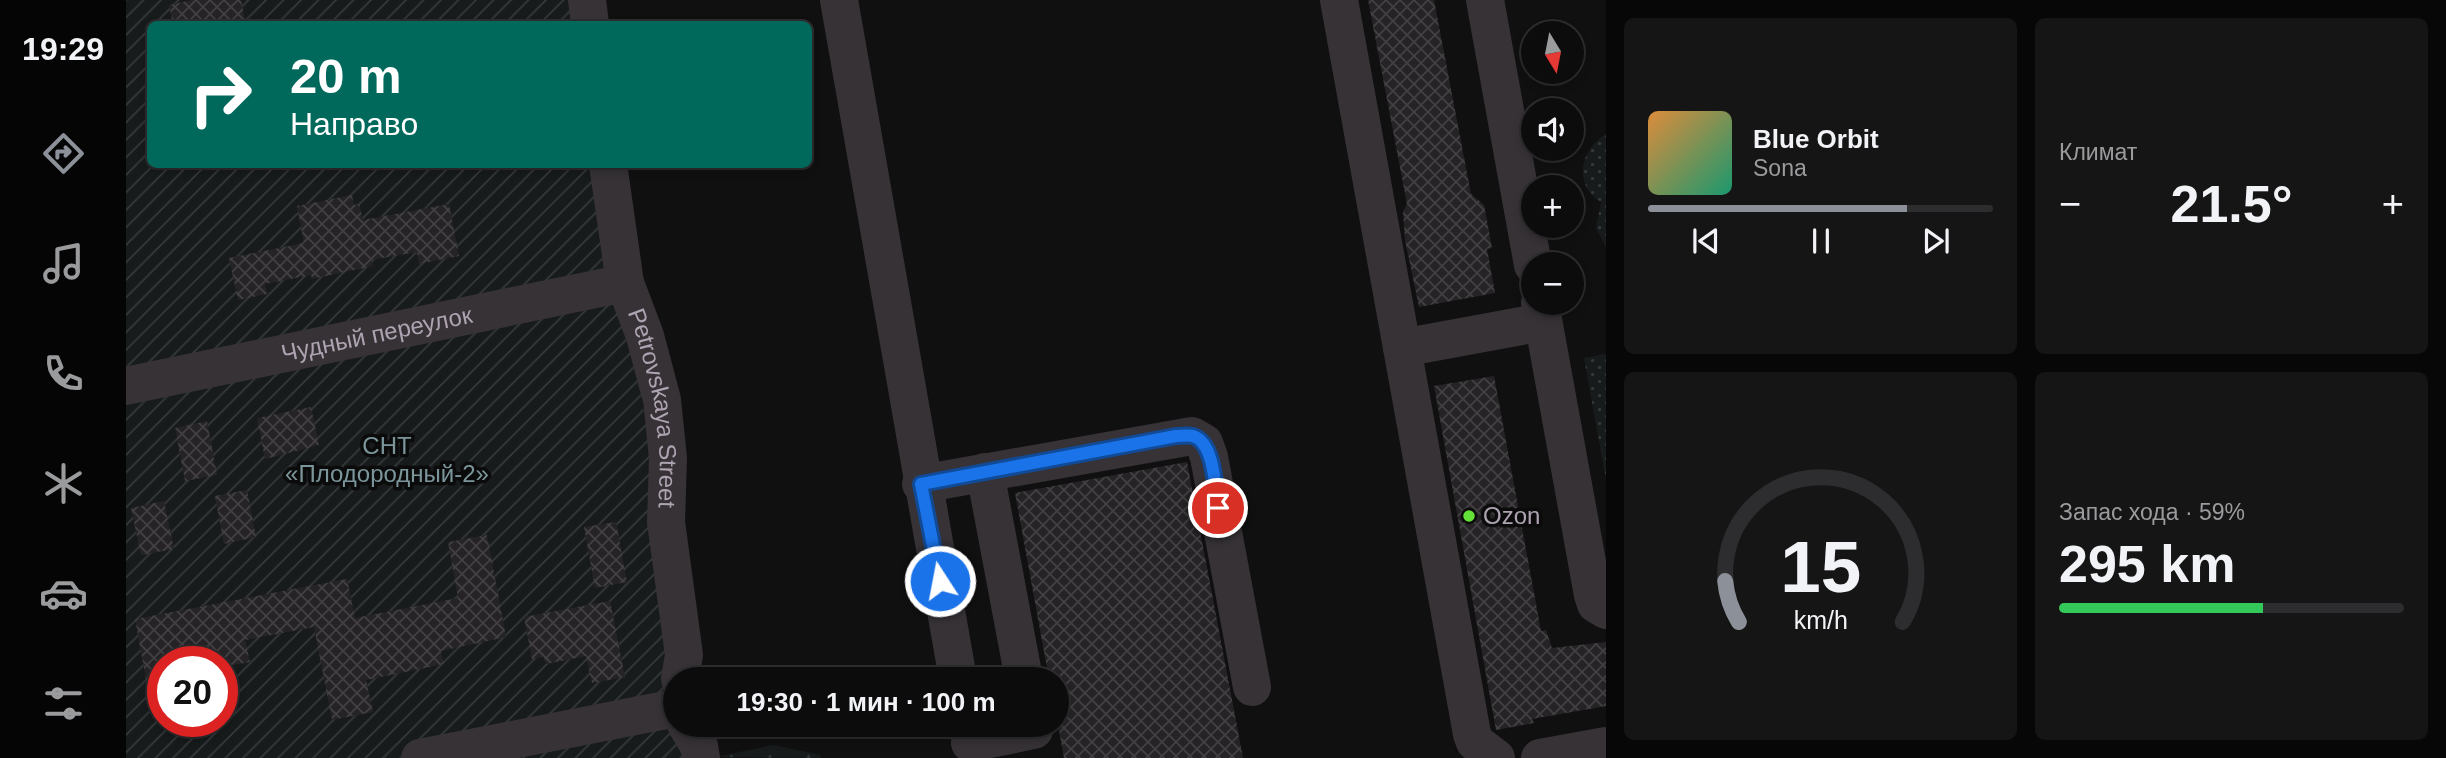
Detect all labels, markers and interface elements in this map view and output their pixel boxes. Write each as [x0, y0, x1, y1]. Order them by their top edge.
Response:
north arrow [1521, 21, 1584, 84]
map controls [1521, 21, 1584, 315]
text: 19:29 [22, 31, 104, 67]
icon: right [175, 49, 266, 140]
text: 20 m [290, 49, 402, 103]
button: sound [1521, 98, 1584, 161]
text: Направо [290, 106, 418, 142]
text: Blue Orbit [1753, 124, 1879, 154]
icon: directions [39, 129, 88, 178]
text: Климат [2059, 139, 2137, 165]
text: Sona [1753, 155, 1807, 181]
button: + [1521, 175, 1584, 238]
text: 21.5° [2170, 175, 2293, 233]
text: − [2059, 183, 2081, 225]
text: + [2382, 183, 2404, 225]
icon: previous [1687, 222, 1725, 260]
icon: pause [1802, 222, 1840, 260]
icon: next [1917, 222, 1955, 260]
icon: music [39, 239, 88, 288]
button: − [1521, 252, 1584, 315]
street label: Чудный переулок [279, 301, 475, 367]
street label: Petrovskaya Street [623, 305, 682, 509]
icon: phone [39, 349, 88, 398]
park label: СНТ «Плодородный-2» [285, 432, 489, 487]
icon: climate [39, 459, 88, 508]
pin [1188, 478, 1248, 538]
icon: arrive [1199, 489, 1237, 527]
text: Запас хода · 59% [2059, 499, 2245, 525]
place label: Ozon [1483, 502, 1540, 529]
marker: Ozon [1461, 508, 1477, 524]
text: 15 [1780, 526, 1861, 607]
text: 295 km [2059, 535, 2235, 593]
position arrow [903, 544, 977, 618]
icon: car [39, 569, 88, 618]
text: km/h [1793, 606, 1848, 634]
speed limit sign: 20 [147, 646, 238, 737]
icon: filters [39, 679, 88, 728]
text: 19:30 · 1 мин · 100 m [736, 687, 996, 717]

